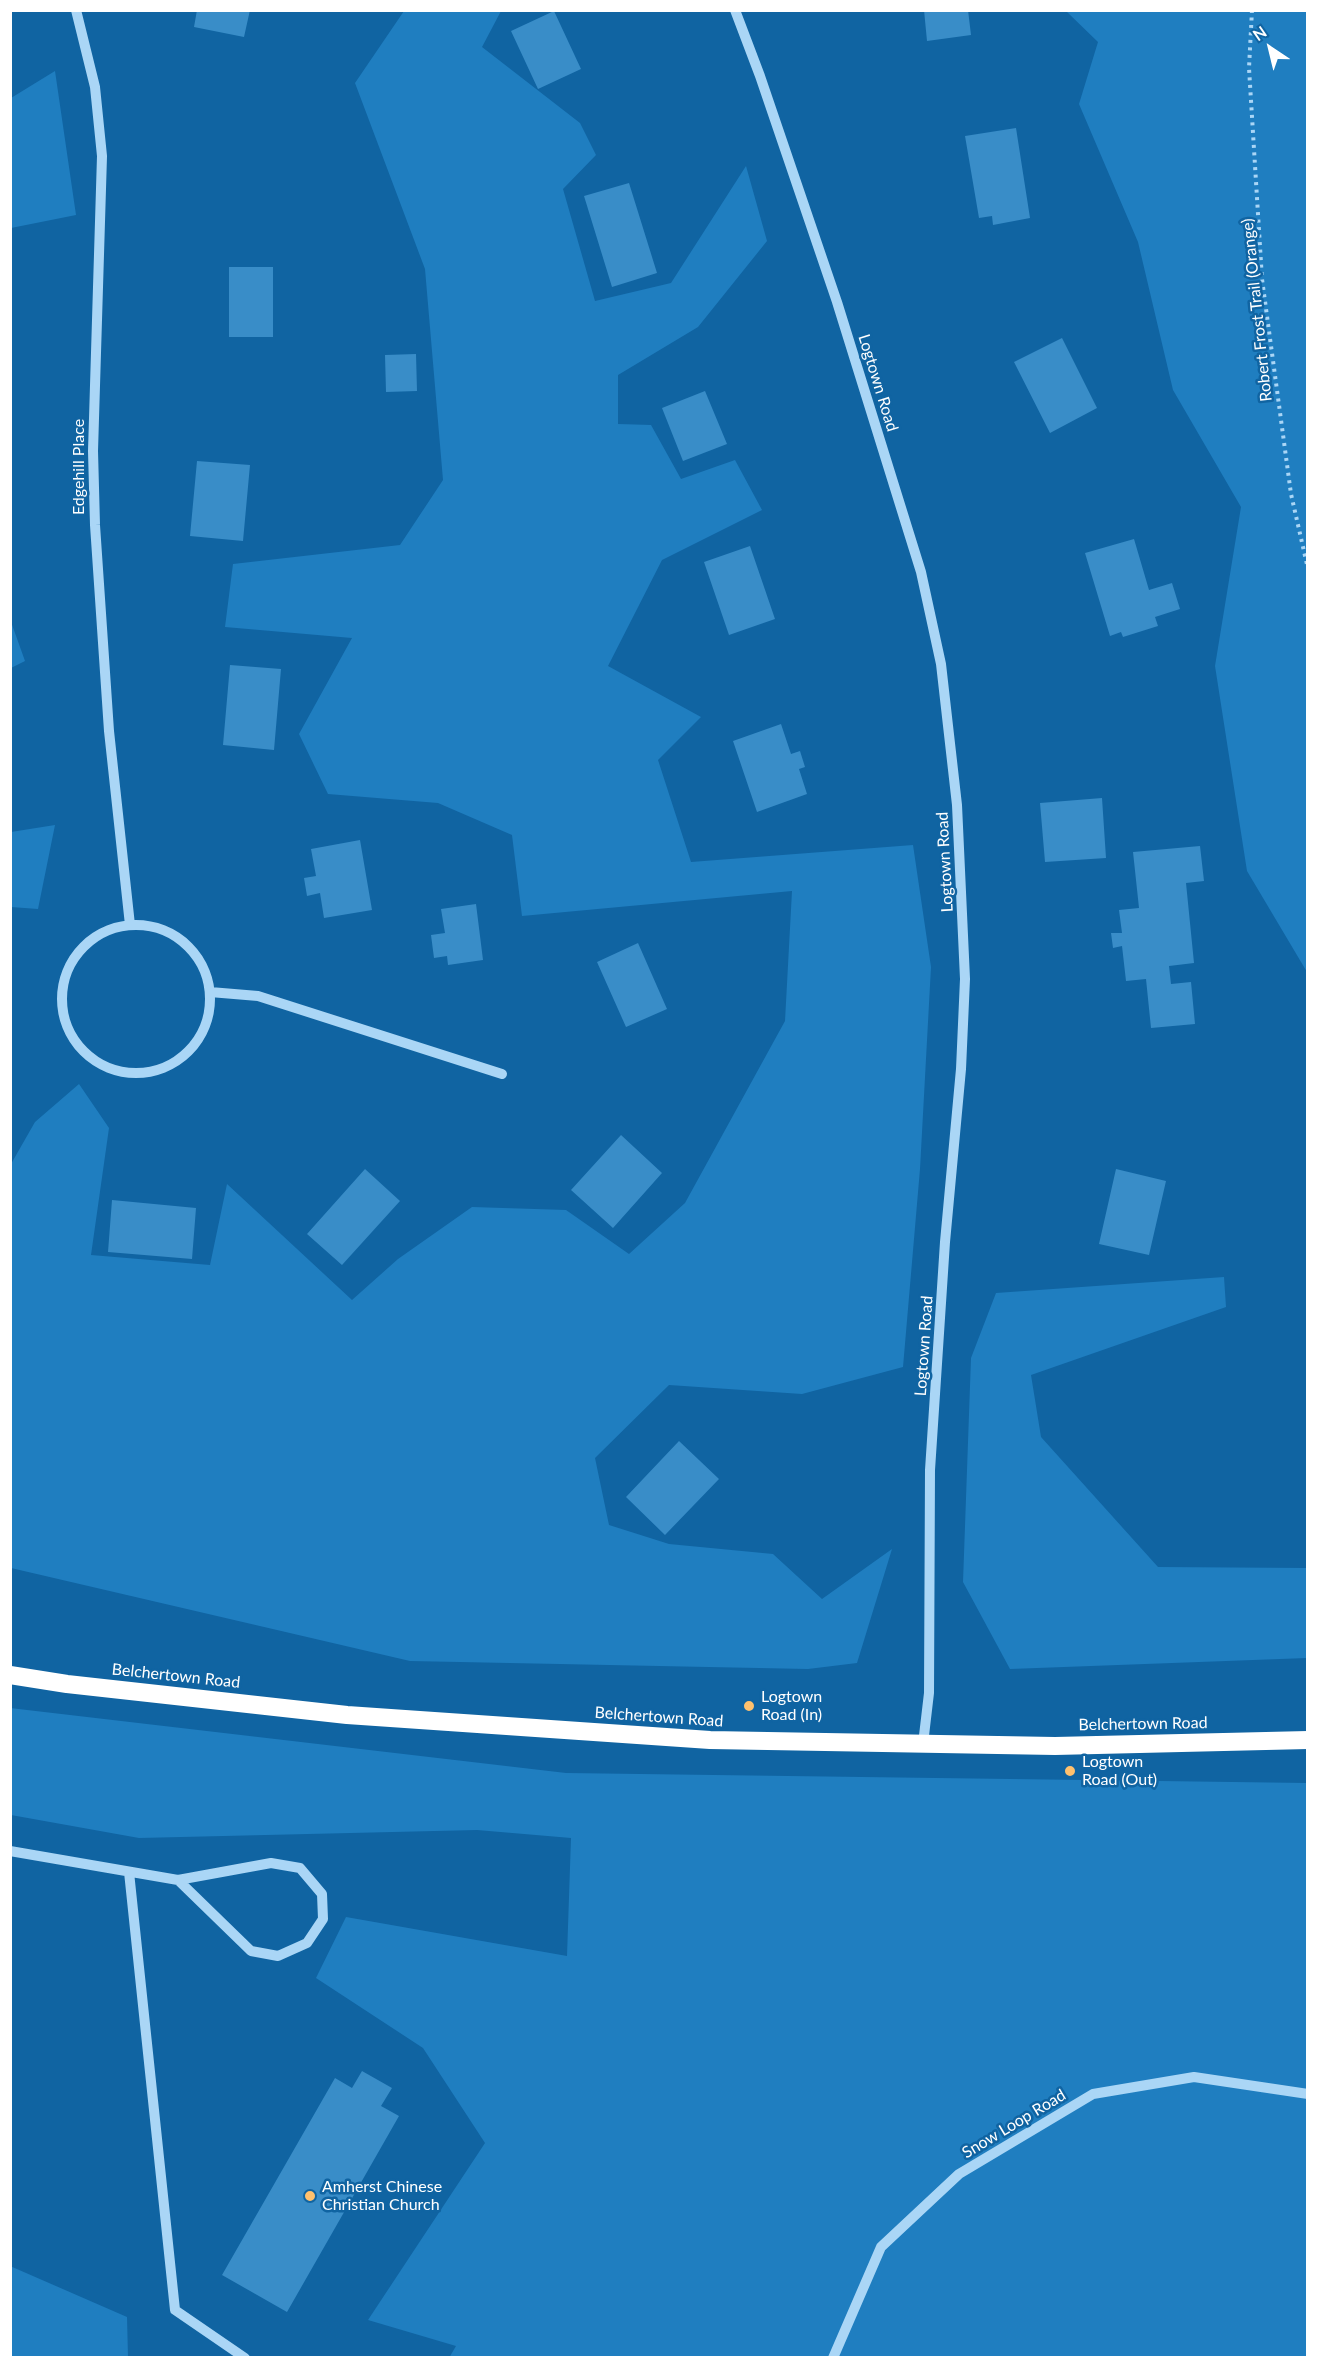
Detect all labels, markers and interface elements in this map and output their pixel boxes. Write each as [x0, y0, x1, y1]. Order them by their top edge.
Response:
north arrow [1240, 18, 1300, 78]
text: N [1249, 22, 1270, 44]
street label: Robert Frost Trail (Orange) [1238, 217, 1276, 403]
street label: Logtown Road [854, 332, 902, 434]
street label: Edgehill Place [69, 419, 89, 515]
street label: Logtown Road [933, 811, 957, 913]
street label: Logtown Road [911, 1295, 937, 1397]
street label: Belchertown Road [111, 1660, 241, 1692]
place label: Logtown Road (In) [761, 1687, 822, 1725]
marker: Logtown Road (In) [742, 1699, 756, 1713]
street label: Belchertown Road [594, 1703, 724, 1731]
street label: Belchertown Road [1078, 1713, 1208, 1735]
place label: Logtown Road (Out) [1082, 1752, 1157, 1790]
marker: Logtown Road (Out) [1063, 1764, 1077, 1778]
street label: Snow Loop Road [959, 2086, 1069, 2162]
place label: Amherst Chinese Christian Church [322, 2177, 442, 2215]
marker: Amherst Chinese Christian Church [303, 2189, 317, 2203]

